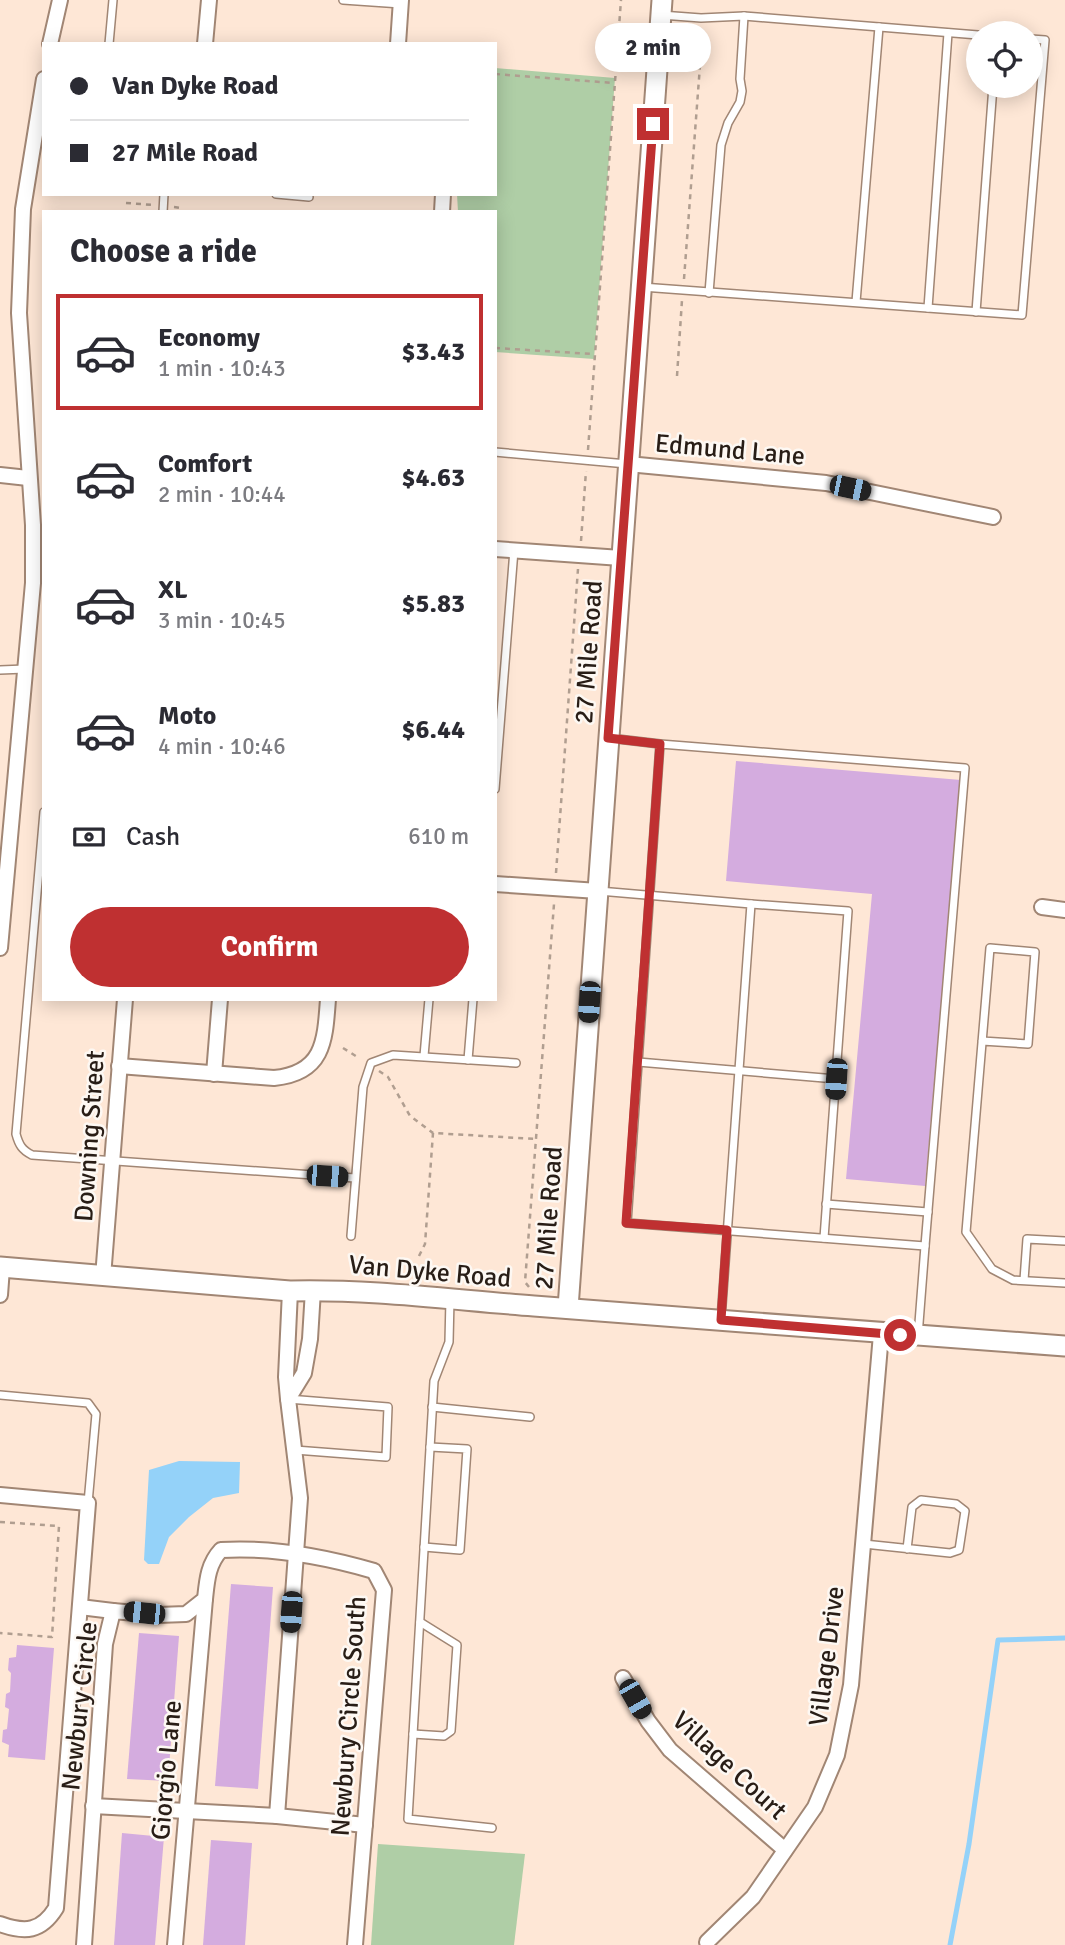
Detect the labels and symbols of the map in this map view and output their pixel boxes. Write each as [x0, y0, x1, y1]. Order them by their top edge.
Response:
callout: 2 min [595, 23, 711, 72]
route end [637, 108, 669, 140]
street label: Edmund Lane [654, 427, 806, 472]
car [828, 473, 873, 503]
street label: 27 Mile Road [568, 579, 610, 725]
car [578, 980, 601, 1024]
street label: Downing Street [68, 1049, 112, 1223]
car [825, 1057, 848, 1101]
street label: 27 Mile Road [528, 1145, 570, 1291]
car [306, 1164, 349, 1188]
street label: Van Dyke Road [347, 1249, 512, 1295]
route start [884, 1319, 916, 1351]
street label: Village Drive [803, 1584, 851, 1728]
car [280, 1590, 303, 1634]
street label: Newbury Circle South [325, 1595, 373, 1837]
car [123, 1600, 166, 1626]
street label: Newbury Circle [55, 1620, 105, 1792]
car [616, 1676, 655, 1722]
street label: Giorgio Lane [145, 1699, 189, 1841]
street label: Village Court [665, 1705, 793, 1827]

